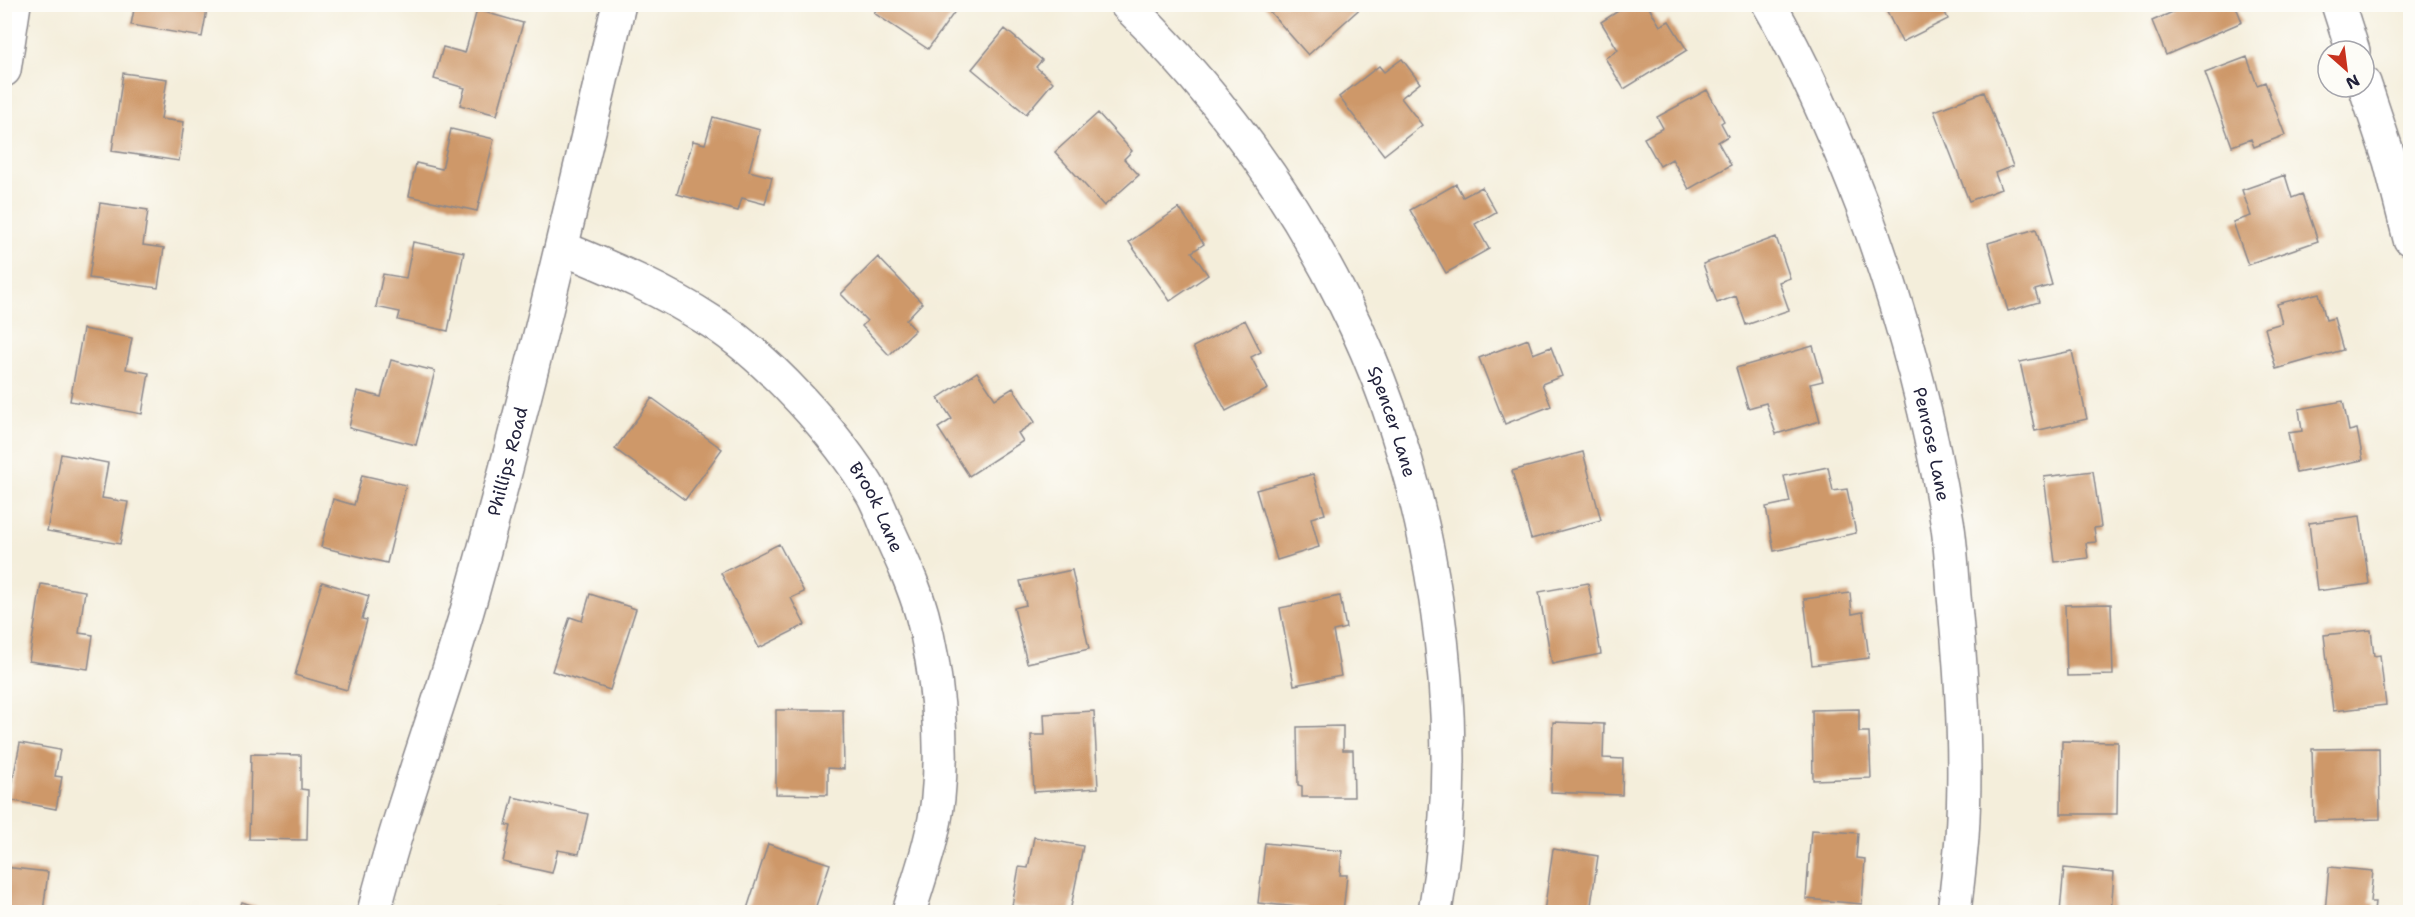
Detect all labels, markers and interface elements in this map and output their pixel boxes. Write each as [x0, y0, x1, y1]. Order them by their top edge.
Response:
north arrow [2316, 39, 2376, 99]
text: N [2342, 70, 2363, 94]
street label: Spencer Lane [1362, 362, 1422, 480]
street label: Penrose Lane [1907, 385, 1955, 503]
street label: Phillips Road [482, 404, 534, 519]
street label: Brook Lane [843, 457, 909, 556]

